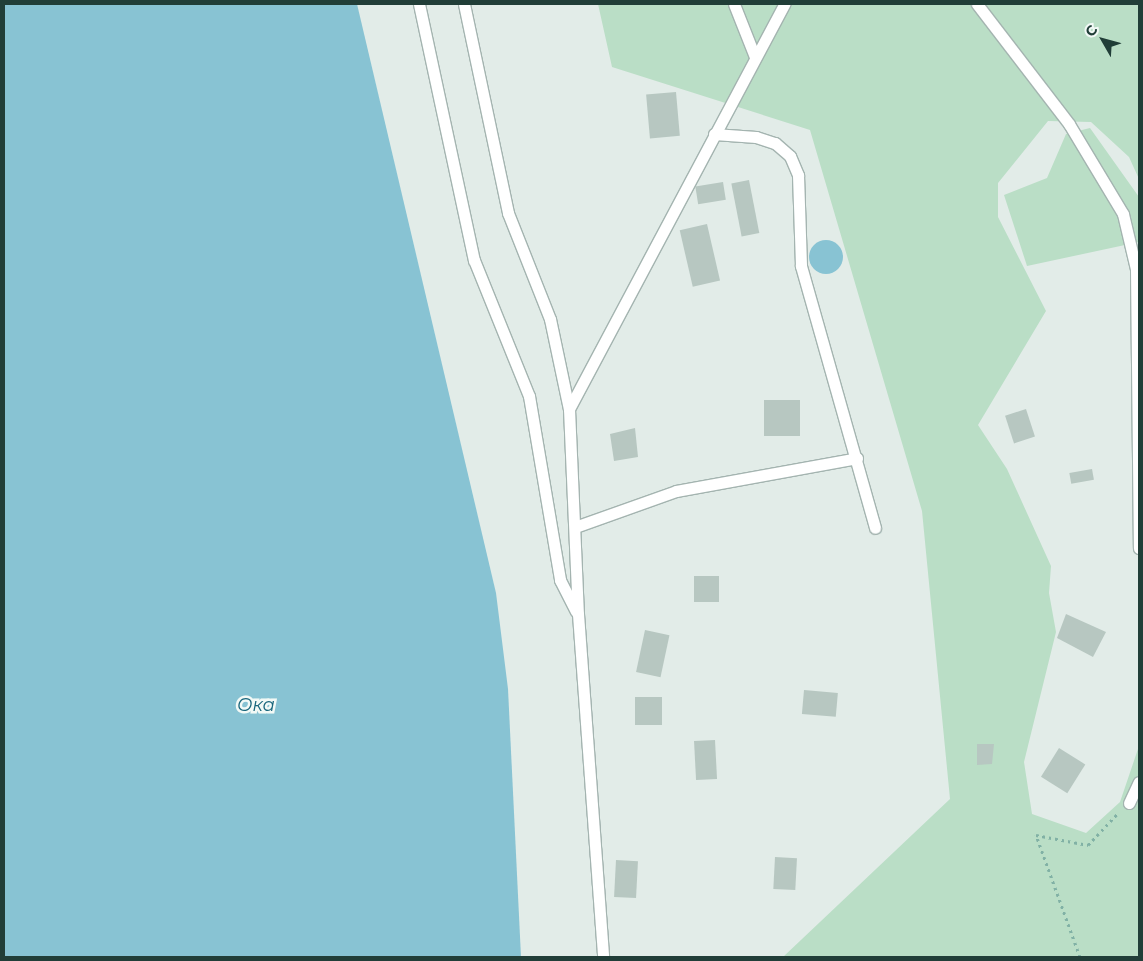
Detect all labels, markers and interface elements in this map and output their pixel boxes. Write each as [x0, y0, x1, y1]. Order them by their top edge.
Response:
north arrow [1078, 15, 1128, 65]
text: С [1081, 21, 1101, 40]
water label: Ока [237, 694, 275, 716]

